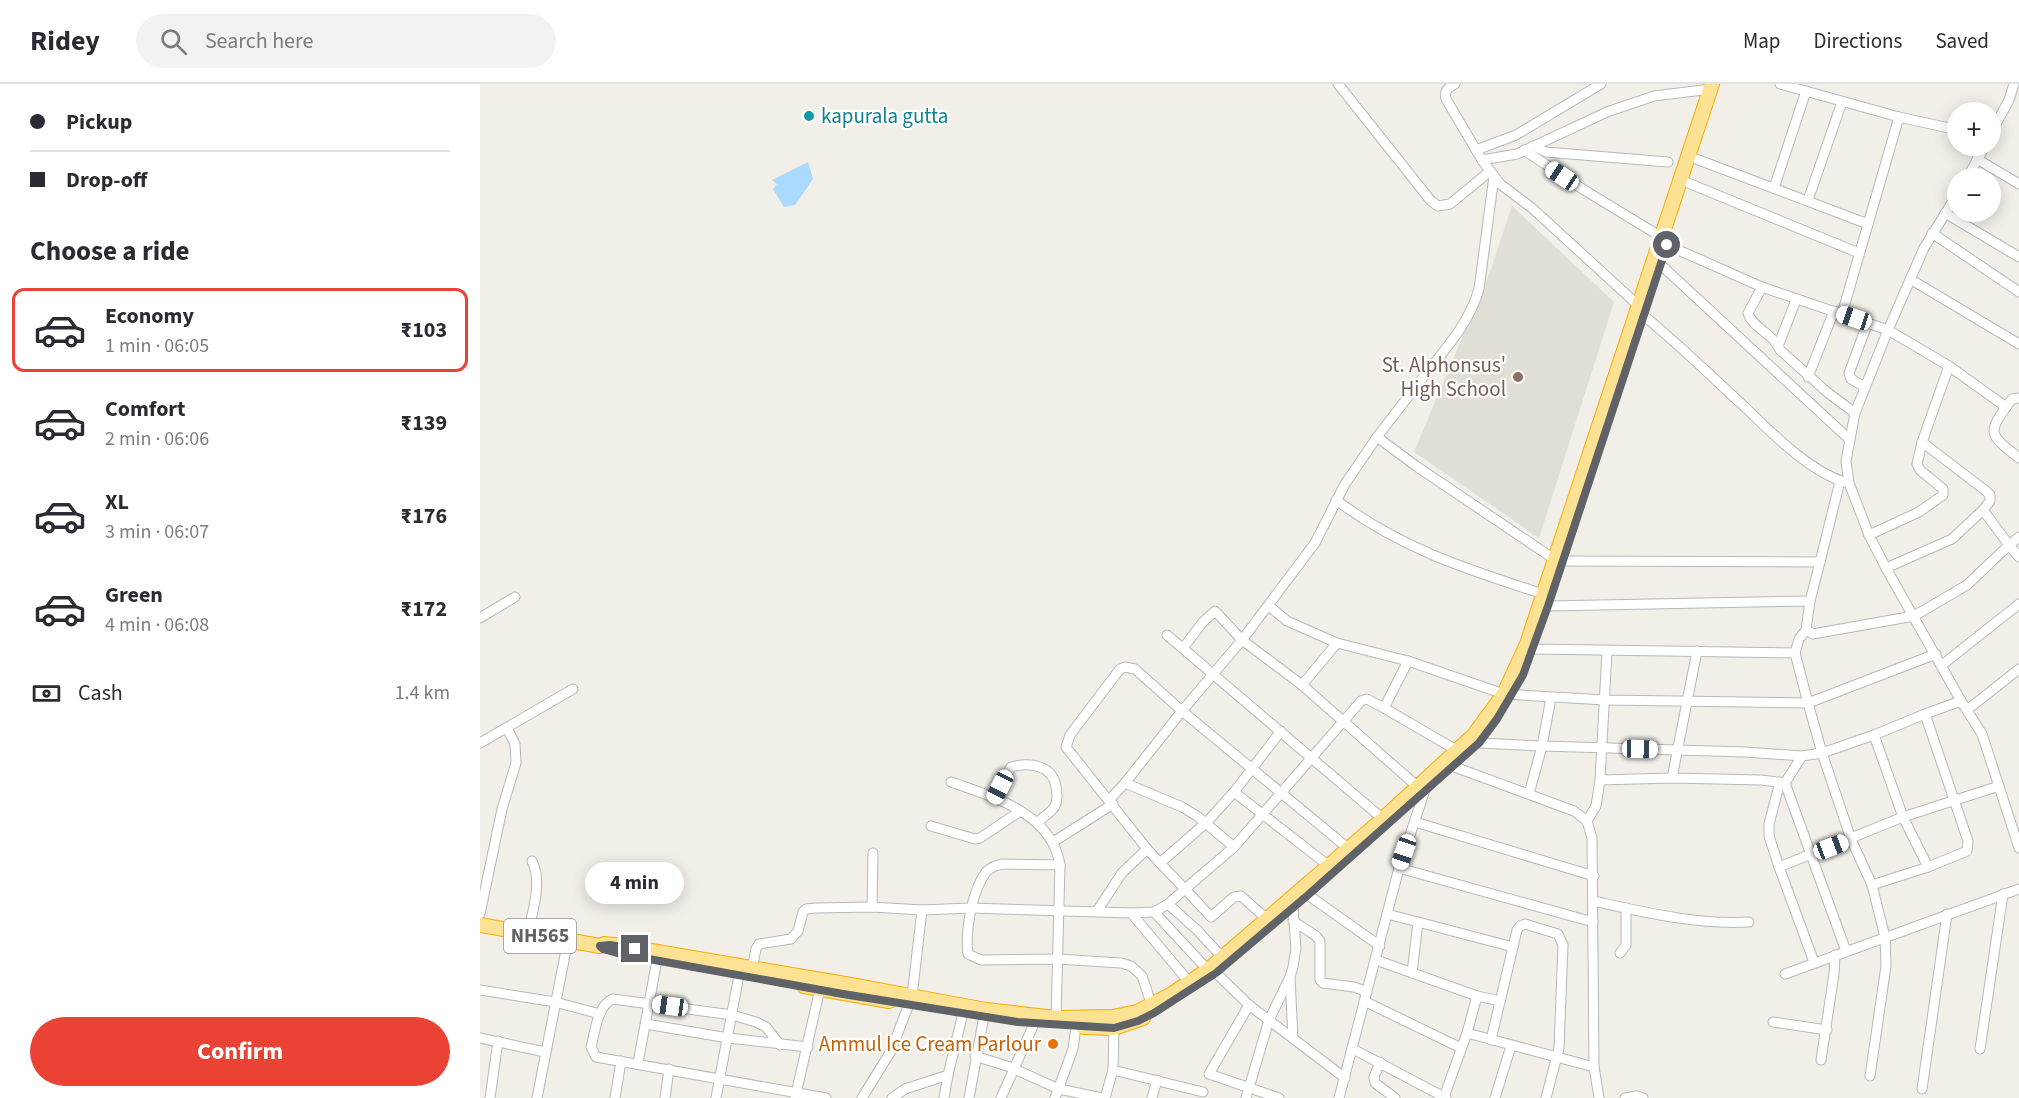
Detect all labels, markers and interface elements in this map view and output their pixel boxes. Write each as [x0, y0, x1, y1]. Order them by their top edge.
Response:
search box [136, 14, 556, 68]
text: Ridey [30, 21, 100, 61]
icon: search [157, 25, 190, 58]
text: Search here [205, 25, 313, 57]
text: Map [1743, 26, 1781, 56]
text: Directions [1814, 26, 1902, 56]
text: Saved [1935, 26, 1989, 56]
place label: kapurala gutta [821, 101, 948, 131]
map controls [1947, 102, 2001, 222]
button: + [1947, 102, 2001, 156]
text: Pickup [66, 106, 132, 138]
marker: kapurala gutta [802, 109, 816, 123]
car [1542, 158, 1582, 194]
text: Drop-off [66, 164, 147, 196]
button: − [1947, 168, 2001, 222]
route start [1653, 231, 1680, 258]
text: Choose a ride [30, 232, 190, 271]
text: Economy [105, 300, 194, 332]
icon: car [33, 303, 87, 357]
car [1834, 304, 1874, 332]
text: ₹103 [401, 314, 447, 346]
text: 1 min · 06:05 [105, 332, 209, 360]
place label: St. Alphonsus' High School [1382, 350, 1506, 404]
marker: St. Alphonsus' High School [1511, 370, 1525, 384]
text: Comfort [105, 393, 186, 425]
icon: car [33, 396, 87, 450]
text: ₹139 [401, 407, 447, 439]
text: 2 min · 06:06 [105, 425, 209, 453]
text: XL [105, 486, 129, 518]
icon: car [33, 489, 87, 543]
text: ₹176 [401, 500, 447, 532]
text: 3 min · 06:07 [105, 518, 209, 546]
text: Green [105, 579, 163, 611]
icon: car [33, 582, 87, 636]
text: ₹172 [401, 593, 447, 625]
text: 4 min · 06:08 [105, 611, 209, 639]
icon: cash [30, 677, 63, 710]
text: Cash [78, 677, 123, 709]
text: 1.4 km [395, 679, 450, 707]
car [1622, 740, 1658, 758]
car [984, 767, 1016, 807]
car [1390, 832, 1418, 872]
car [1811, 832, 1851, 862]
callout: 4 min [586, 862, 684, 904]
text: 4 min [610, 869, 659, 897]
road number: NH565 [504, 919, 576, 953]
route end [621, 935, 648, 962]
car [651, 995, 689, 1017]
button: Confirm [30, 1017, 450, 1086]
place label: Ammul Ice Cream Parlour [819, 1029, 1042, 1059]
marker: Ammul Ice Cream Parlour [1046, 1037, 1060, 1051]

